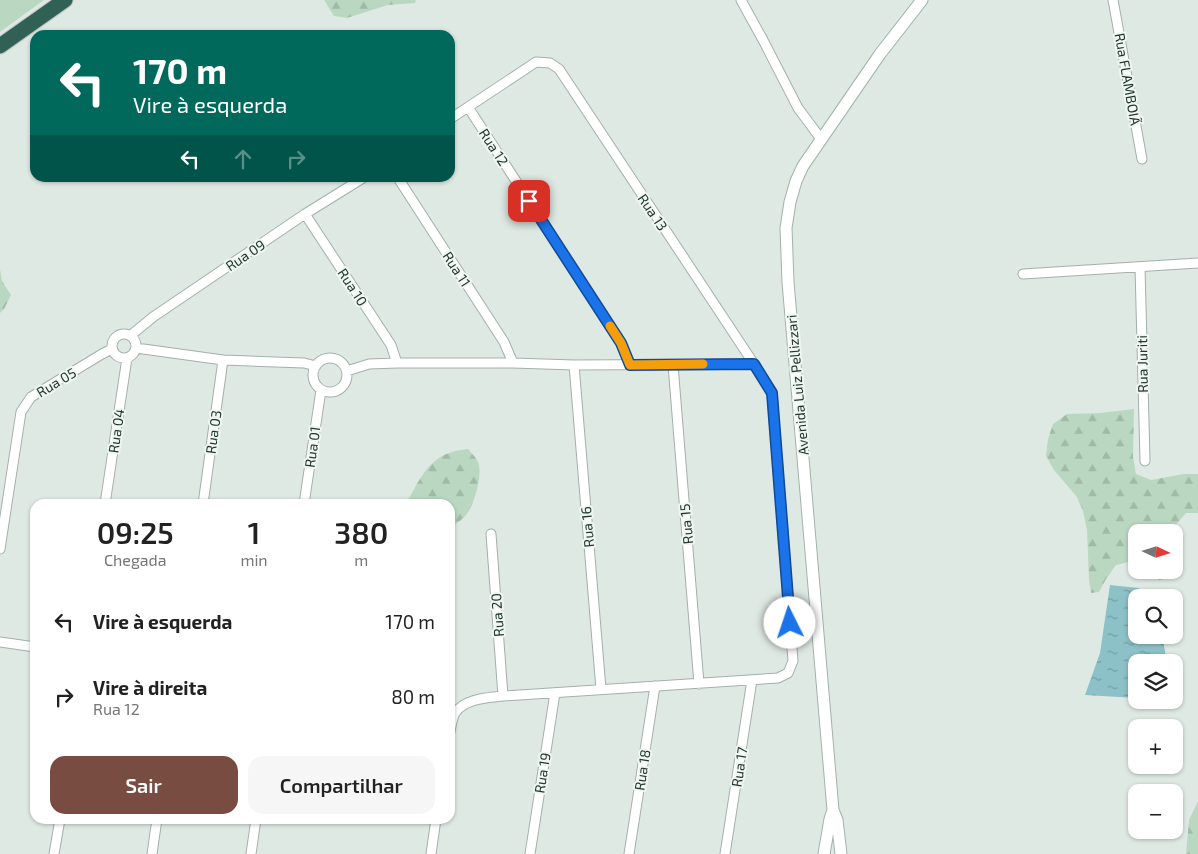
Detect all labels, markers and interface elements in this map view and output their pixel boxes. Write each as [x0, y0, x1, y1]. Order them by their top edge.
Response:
street label: Rua FLAMBOIÃ [1112, 31, 1145, 127]
text: 170 m [133, 49, 227, 91]
icon: left [50, 50, 115, 115]
text: Vire à esquerda [133, 91, 287, 117]
street label: Rua 12 [476, 125, 512, 169]
icon: left [176, 145, 204, 173]
icon: ahead [229, 145, 257, 173]
icon: right [282, 145, 310, 173]
pin [508, 180, 550, 222]
icon: arrive [515, 187, 543, 215]
street label: Rua 13 [635, 190, 671, 234]
street label: Rua 09 [222, 236, 268, 274]
street label: Rua 11 [439, 248, 475, 290]
street label: Rua 10 [335, 265, 371, 309]
street label: Avenida Luiz Pellizzari [782, 314, 812, 456]
street label: Rua Juriti [1133, 335, 1151, 393]
street label: Rua 05 [33, 364, 79, 400]
street label: Rua 04 [104, 408, 128, 454]
street label: Rua 03 [202, 409, 224, 455]
street label: Rua 01 [301, 425, 323, 469]
street label: Rua 15 [676, 503, 696, 545]
street label: Rua 16 [577, 506, 597, 548]
text: 09:25 [97, 514, 174, 550]
text: 1 [248, 514, 260, 550]
text: 380 [334, 514, 388, 550]
north arrow [1128, 524, 1182, 579]
map controls [1128, 524, 1183, 839]
text: Chegada [104, 550, 166, 569]
text: min [240, 550, 268, 569]
text: m [354, 550, 368, 569]
button: search [1128, 589, 1183, 644]
street label: Rua 20 [487, 593, 507, 637]
position arrow [763, 596, 815, 648]
icon: left [50, 608, 78, 636]
text: Vire à esquerda [93, 610, 232, 633]
text: 170 m [385, 610, 435, 633]
button: layers [1128, 654, 1183, 709]
text: Vire à direita [93, 676, 207, 699]
icon: right [50, 683, 78, 711]
text: 80 m [391, 685, 435, 708]
text: Rua 12 [93, 699, 140, 718]
button: + [1128, 719, 1183, 774]
street label: Rua 17 [727, 746, 751, 788]
street label: Rua 18 [630, 748, 654, 792]
street label: Rua 19 [530, 751, 554, 795]
button: Sair [50, 756, 238, 814]
button: Compartilhar [248, 756, 435, 814]
button: − [1128, 784, 1183, 839]

